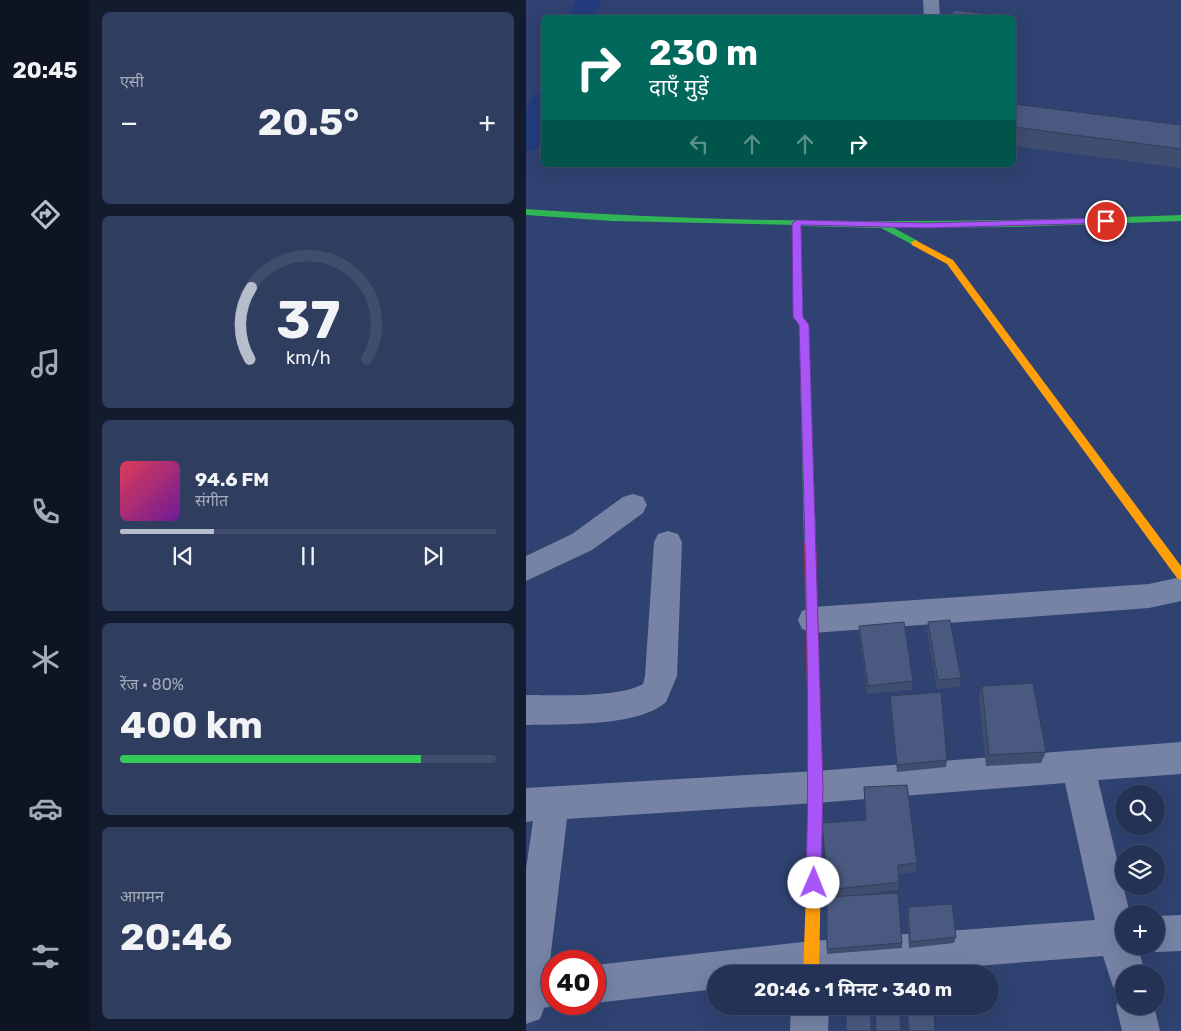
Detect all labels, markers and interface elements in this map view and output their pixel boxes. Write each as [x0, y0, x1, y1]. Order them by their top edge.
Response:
text: 230 m [649, 32, 758, 74]
icon: right [566, 35, 631, 100]
text: 20:45 [13, 57, 77, 84]
text: एसी [120, 72, 144, 91]
text: दाएँ मुड़ें [649, 74, 709, 101]
text: 20.5° [258, 99, 359, 145]
text: − [120, 106, 138, 139]
text: + [479, 106, 496, 139]
icon: left [685, 130, 713, 158]
icon: ahead [738, 130, 766, 158]
icon: ahead [791, 130, 819, 158]
icon: right [844, 130, 872, 158]
icon: directions [28, 197, 63, 232]
pin [1085, 200, 1127, 242]
icon: arrive [1092, 207, 1120, 235]
text: 37 [276, 289, 340, 351]
icon: music [28, 346, 63, 381]
text: km/h [286, 347, 330, 368]
text: 94.6 FM [195, 468, 269, 491]
text: संगीत [195, 491, 228, 510]
icon: phone [28, 494, 63, 529]
icon: previous [169, 542, 197, 570]
icon: pause [294, 542, 322, 570]
icon: next [419, 542, 447, 570]
icon: climate [28, 642, 63, 677]
text: रेंज · 80% [120, 675, 184, 694]
text: 400 km [120, 702, 263, 748]
map controls [1115, 785, 1165, 1015]
button: search [1115, 785, 1165, 835]
icon: car [28, 791, 63, 826]
button: layers [1115, 845, 1165, 895]
position arrow [787, 856, 839, 908]
text: आगमन [120, 887, 164, 906]
button: + [1115, 905, 1165, 955]
text: 20:46 [120, 914, 232, 960]
icon: filters [28, 939, 63, 974]
speed limit sign: 40 [541, 950, 606, 1015]
button: − [1115, 965, 1165, 1015]
text: 20:46 · 1 मिनट · 340 m [754, 978, 952, 1001]

